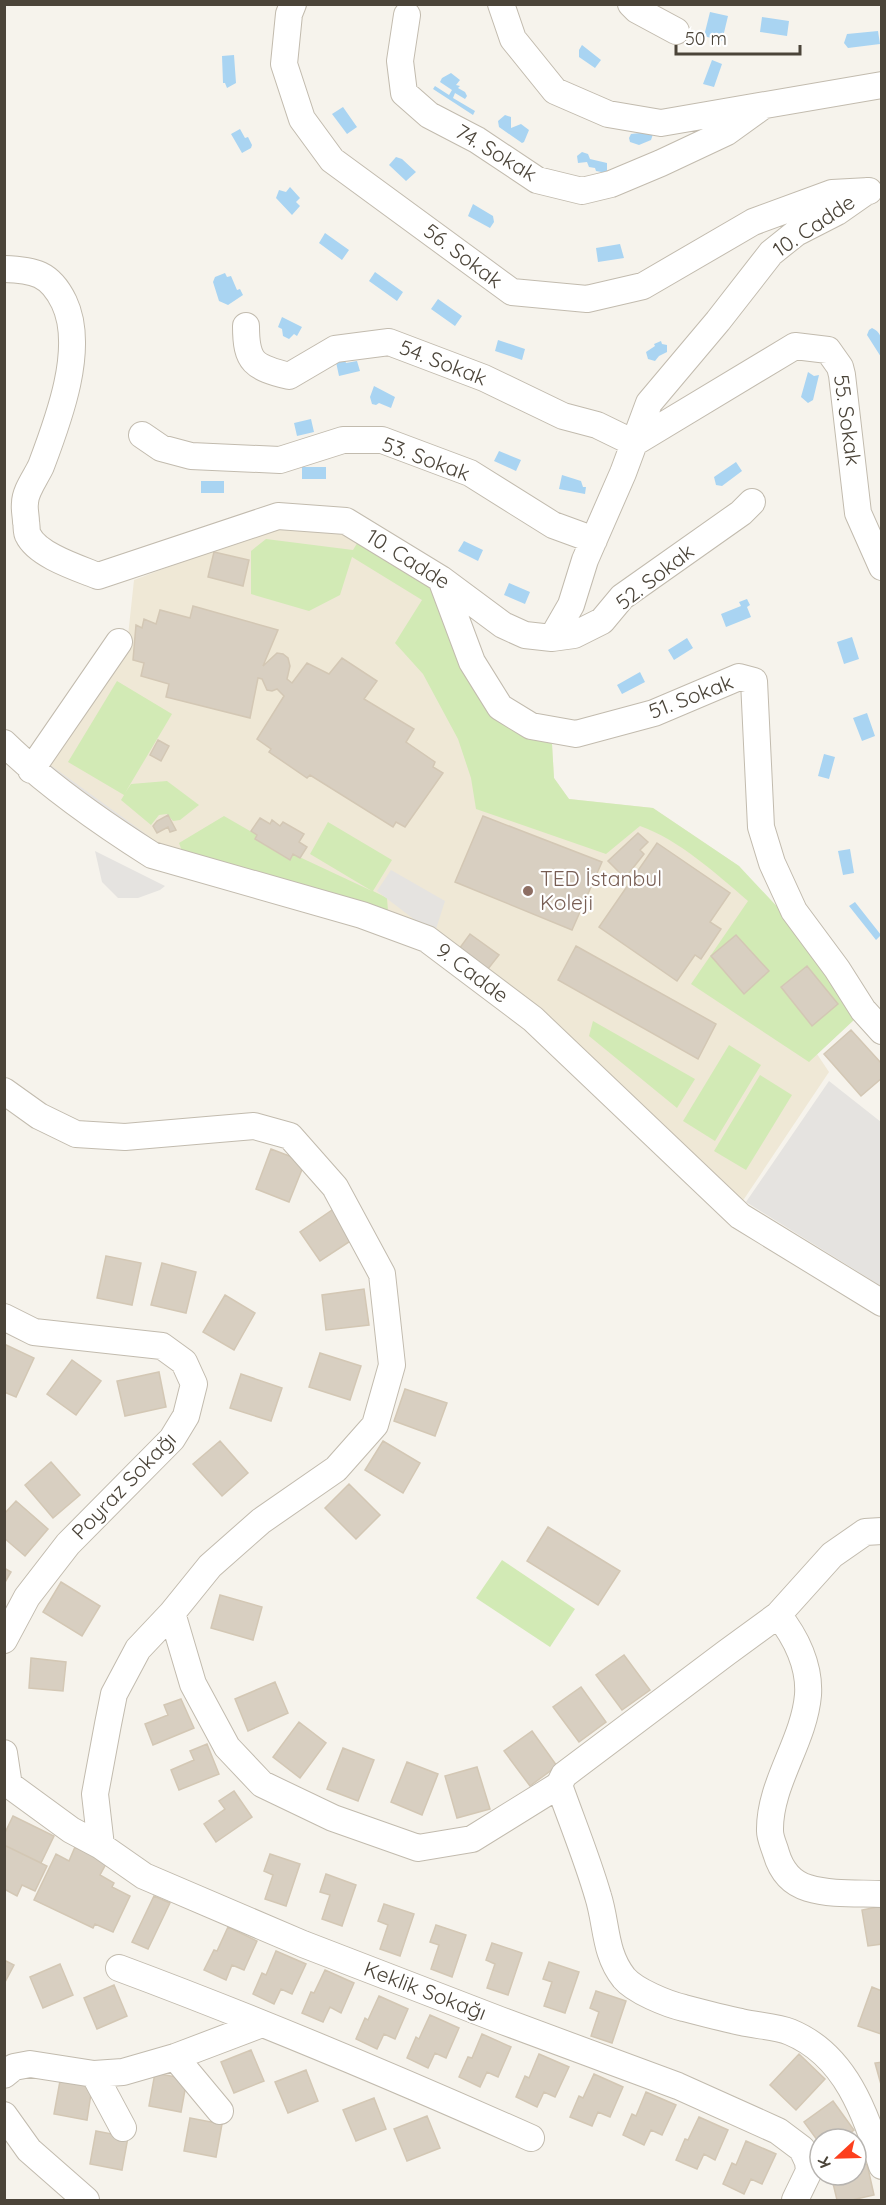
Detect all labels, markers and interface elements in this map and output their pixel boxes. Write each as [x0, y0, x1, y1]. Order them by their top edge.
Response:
scale bar [676, 18, 800, 56]
text: 50 m [685, 27, 727, 50]
street label: 74. Sokak [451, 118, 542, 186]
street label: 10. Cadde [767, 188, 859, 262]
street label: 56. Sokak [419, 217, 508, 293]
street label: 54. Sokak [396, 334, 491, 391]
street label: 55. Sokak [829, 373, 867, 467]
street label: 53. Sokak [379, 430, 474, 486]
street label: 10. Cadde [362, 522, 455, 594]
street label: 52. Sokak [610, 538, 699, 615]
street label: 51. Sokak [645, 668, 737, 724]
place label: TED İstanbul Koleji [540, 865, 662, 915]
marker: TED İstanbul Koleji [521, 884, 535, 898]
street label: 9. Cadde [431, 936, 514, 1008]
street label: Poyraz Sokağı [66, 1426, 181, 1544]
street label: Keklik Sokağı [360, 1955, 490, 2025]
north arrow [808, 2127, 868, 2187]
text: K [813, 2154, 835, 2171]

